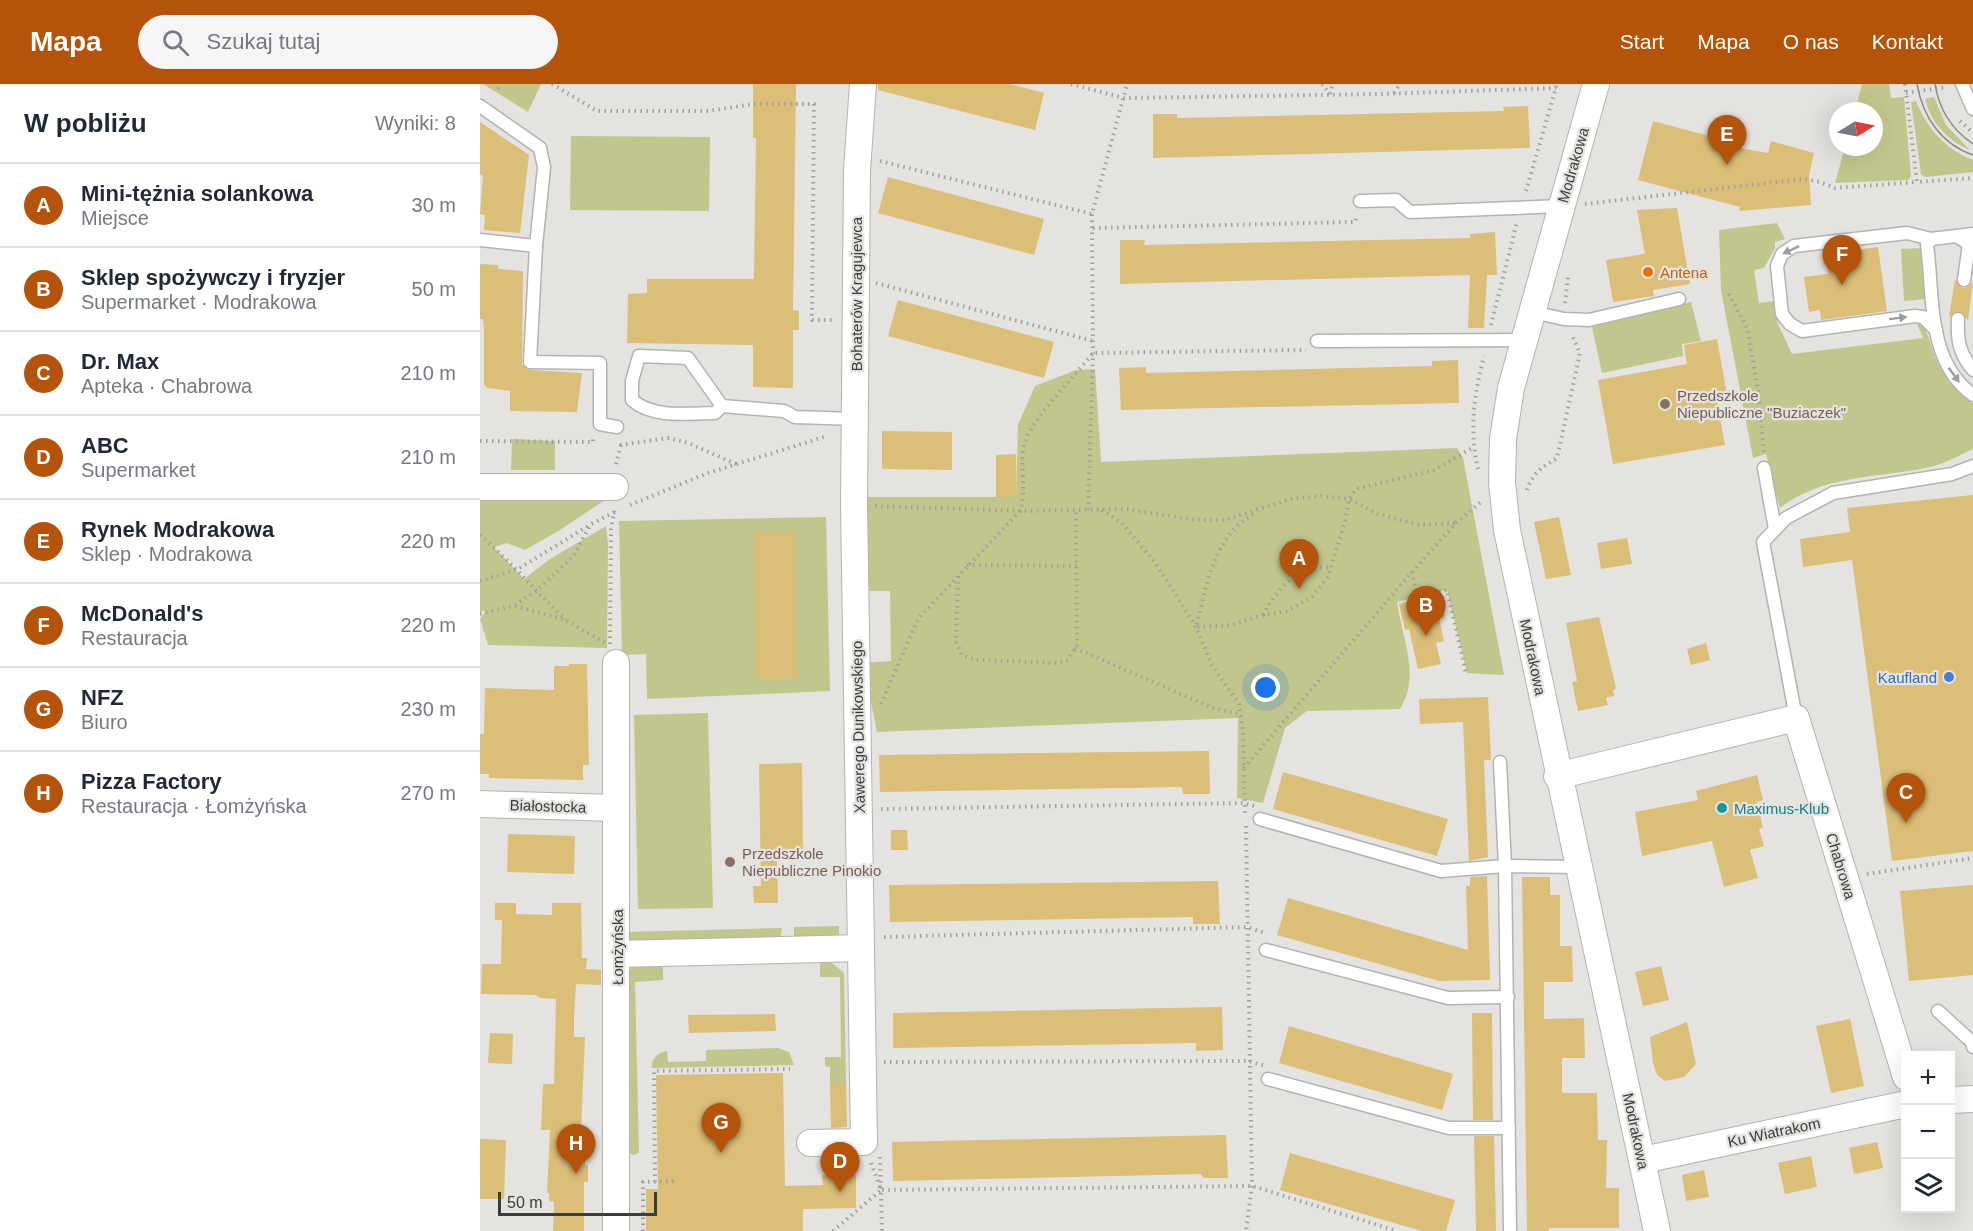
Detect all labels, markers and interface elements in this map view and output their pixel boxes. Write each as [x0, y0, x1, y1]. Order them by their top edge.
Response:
search box [138, 15, 558, 69]
text: Mapa [30, 26, 102, 57]
icon: search [159, 26, 192, 59]
text: Szukaj tutaj [207, 29, 320, 54]
text: Start [1620, 30, 1664, 53]
text: Mapa [1697, 30, 1750, 53]
text: O nas [1783, 30, 1839, 53]
text: Kontakt [1872, 30, 1943, 53]
north arrow [1829, 102, 1883, 156]
text: W pobliżu [24, 108, 147, 138]
text: Wyniki: 8 [375, 112, 456, 134]
pin: E [1708, 116, 1746, 165]
street label: Modrakowa [1554, 125, 1592, 205]
text: Mini-tężnia solankowa [81, 181, 313, 206]
text: A [36, 194, 51, 216]
text: 30 m [412, 194, 456, 216]
text: Miejsce [81, 207, 149, 229]
street label: Bohaterów Kragujewca [848, 216, 865, 371]
pin: F [1822, 236, 1862, 285]
one-way arrow [1783, 245, 1800, 254]
place label: Antena [1660, 264, 1708, 281]
text: Sklep spożywczy i fryzjer [81, 265, 345, 290]
marker: Antena [1641, 265, 1655, 279]
text: B [36, 278, 51, 300]
text: 50 m [412, 278, 456, 300]
text: Supermarket · Modrakowa [81, 291, 317, 313]
one-way arrow [1888, 313, 1907, 322]
text: Dr. Max [81, 349, 159, 374]
text: C [36, 362, 51, 384]
text: 210 m [400, 362, 456, 384]
one-way arrow [1948, 367, 1960, 383]
text: Apteka · Chabrowa [81, 375, 252, 397]
place label: Przedszkole Niepubliczne "Buziaczek" [1677, 387, 1846, 421]
marker: Przedszkole Niepubliczne "Buziaczek" [1658, 397, 1672, 411]
text: ABC [81, 433, 129, 458]
text: D [36, 446, 51, 468]
text: 210 m [400, 446, 456, 468]
text: Supermarket [81, 459, 196, 481]
text: Rynek Modrakowa [81, 517, 274, 542]
text: E [37, 530, 50, 552]
text: 220 m [400, 530, 456, 552]
pin: A [1280, 540, 1318, 589]
text: Sklep · Modrakowa [81, 543, 252, 565]
pin: B [1406, 586, 1446, 636]
text: McDonald's [81, 601, 204, 626]
text: F [37, 614, 50, 636]
text: 220 m [400, 614, 456, 636]
street label: Modrakowa [1517, 617, 1550, 697]
text: Restauracja [81, 627, 188, 649]
street label: Xawerego Dunikowskiego [848, 641, 868, 813]
place label: Kaufland [1878, 669, 1937, 686]
marker: Kaufland [1942, 670, 1956, 684]
your location [1251, 673, 1280, 702]
text: NFZ [81, 685, 124, 710]
text: G [36, 698, 51, 720]
text: 230 m [400, 698, 456, 720]
text: Biuro [81, 711, 128, 733]
text: Pizza Factory [81, 769, 222, 794]
pin: C [1886, 774, 1926, 823]
text: H [36, 782, 51, 804]
text: 270 m [400, 782, 456, 804]
text: Restauracja · Łomżyńska [81, 795, 307, 817]
street label: Białostocka [509, 796, 587, 816]
place label: Maximus-Klub [1734, 800, 1829, 817]
marker: Maximus-Klub [1715, 801, 1729, 815]
street label: Chabrowa [1823, 831, 1859, 902]
place label: Przedszkole Niepubliczne Pinokio [742, 845, 881, 879]
marker: Przedszkole Niepubliczne Pinokio [723, 855, 737, 869]
street label: Łomżyńska [609, 908, 626, 985]
map controls [1901, 1051, 1955, 1213]
button: + [1901, 1051, 1955, 1105]
street label: Modrakowa [1620, 1091, 1653, 1171]
pin: G [702, 1104, 740, 1153]
button: − [1901, 1105, 1955, 1159]
street label: Ku Wiatrakom [1726, 1114, 1822, 1150]
pin: H [556, 1124, 596, 1174]
pin: D [820, 1142, 860, 1192]
button: layers [1901, 1159, 1955, 1213]
scale bar [498, 1189, 657, 1216]
text: 50 m [507, 1194, 543, 1211]

